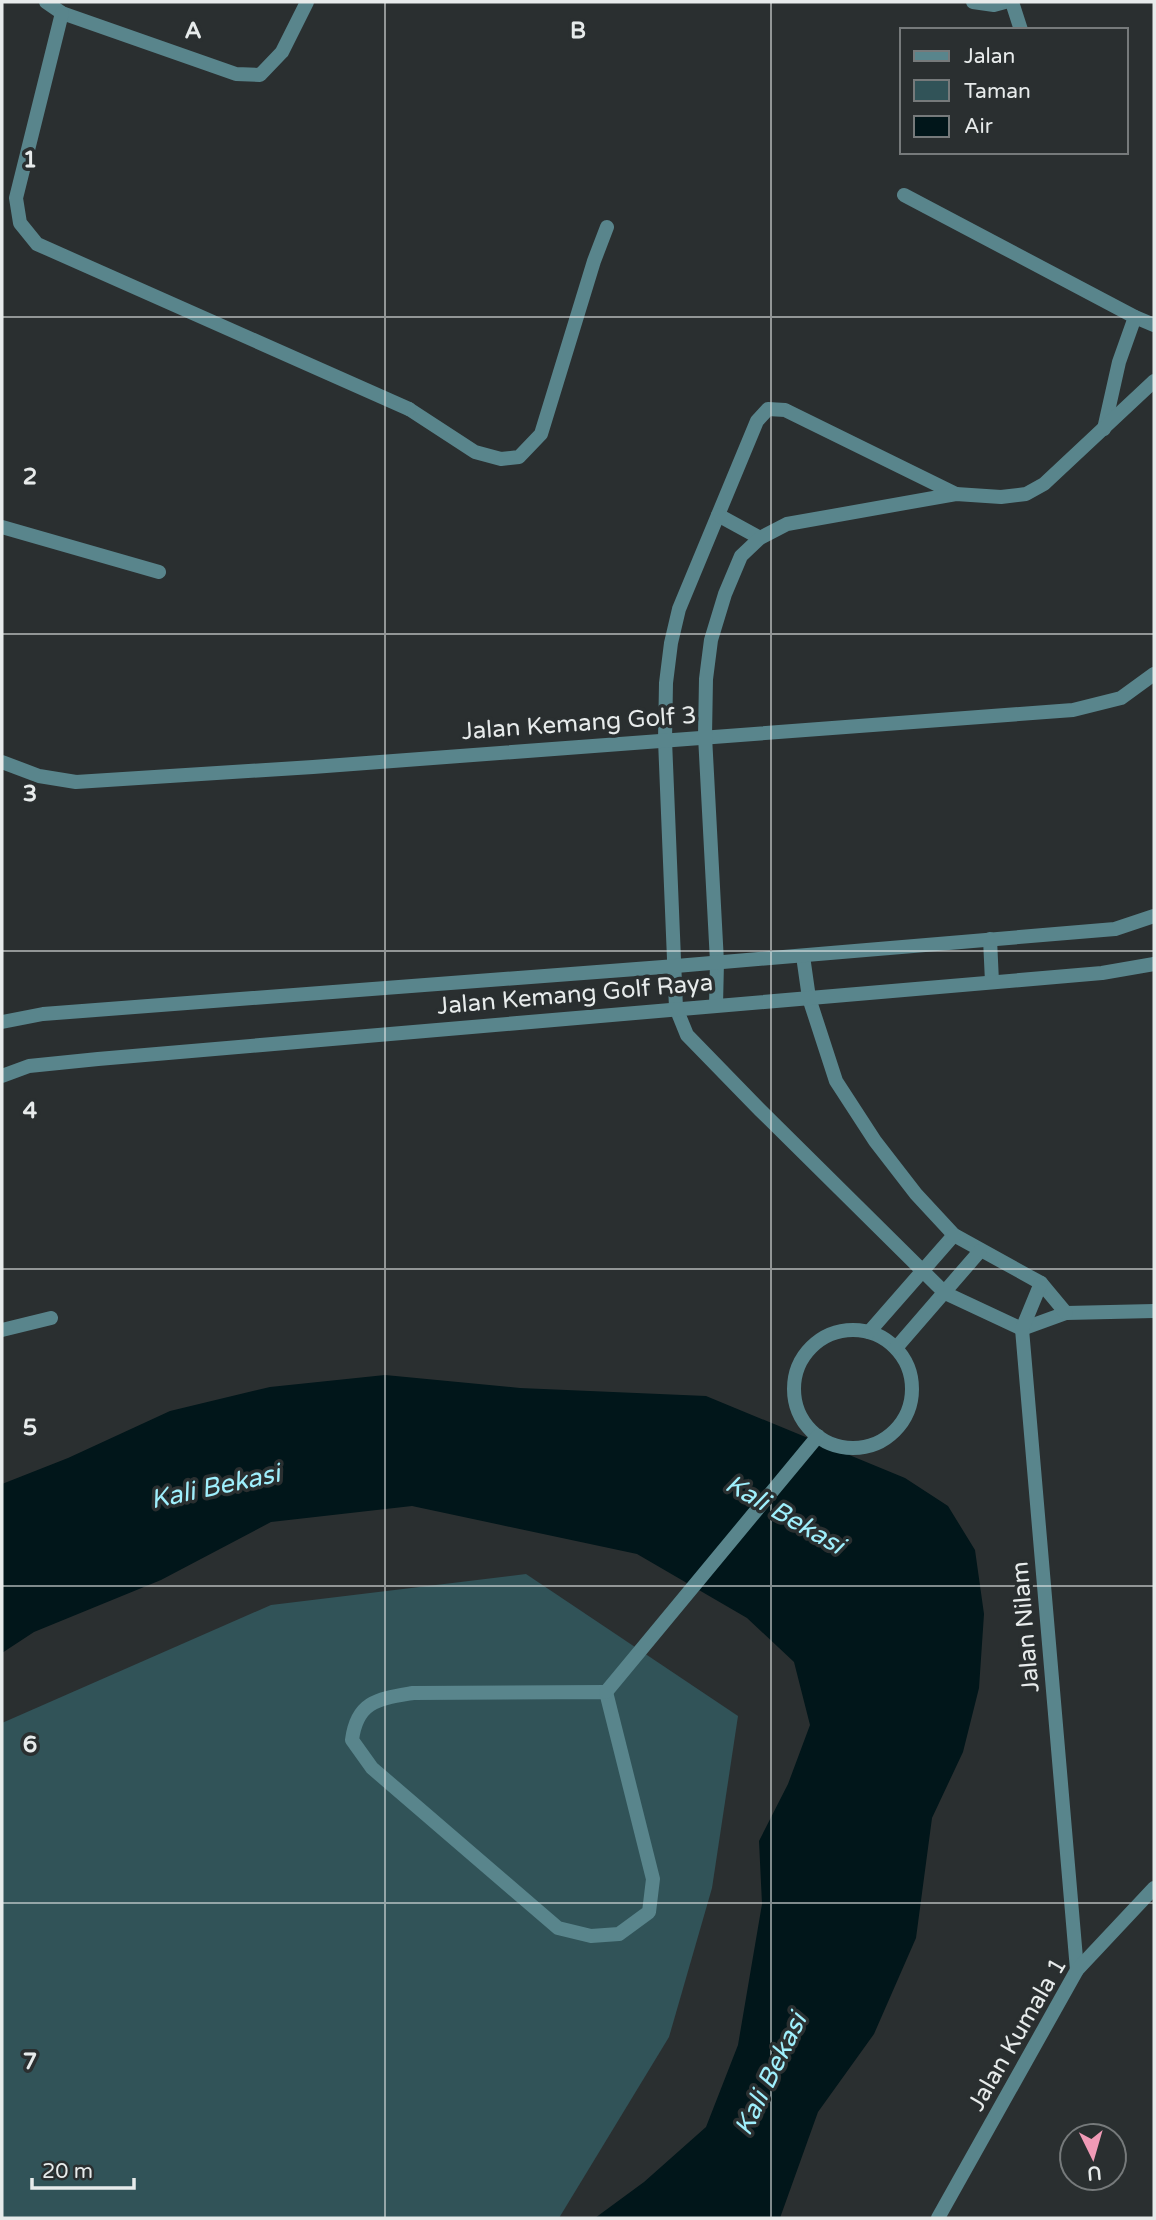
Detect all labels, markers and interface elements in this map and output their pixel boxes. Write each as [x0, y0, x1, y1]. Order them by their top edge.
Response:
text: A [184, 17, 202, 45]
text: B [570, 17, 586, 45]
legend [900, 28, 1128, 154]
text: Jalan [964, 44, 1015, 69]
text: Taman [964, 79, 1031, 104]
text: Air [964, 114, 993, 139]
text: 1 [23, 146, 37, 174]
text: 2 [23, 463, 37, 491]
street label: Jalan Kemang Golf 3 [461, 701, 697, 746]
text: 3 [23, 780, 37, 808]
street label: Jalan Kemang Golf Raya [436, 968, 714, 1021]
text: 4 [23, 1097, 38, 1125]
text: 5 [23, 1414, 37, 1442]
water label: Kali Bekasi [147, 1457, 286, 1515]
water label: Kali Bekasi [720, 1468, 853, 1563]
street label: Jalan Nilam [1005, 1560, 1046, 1694]
text: 6 [23, 1731, 37, 1759]
street label: Jalan Kumala 1 [962, 1953, 1073, 2116]
water label: Kali Bekasi [728, 2005, 815, 2140]
text: 7 [23, 2048, 37, 2076]
north arrow [1058, 2122, 1128, 2192]
scale bar [32, 2146, 133, 2190]
text: 20 m [42, 2159, 93, 2184]
text: U [1086, 2161, 1103, 2185]

